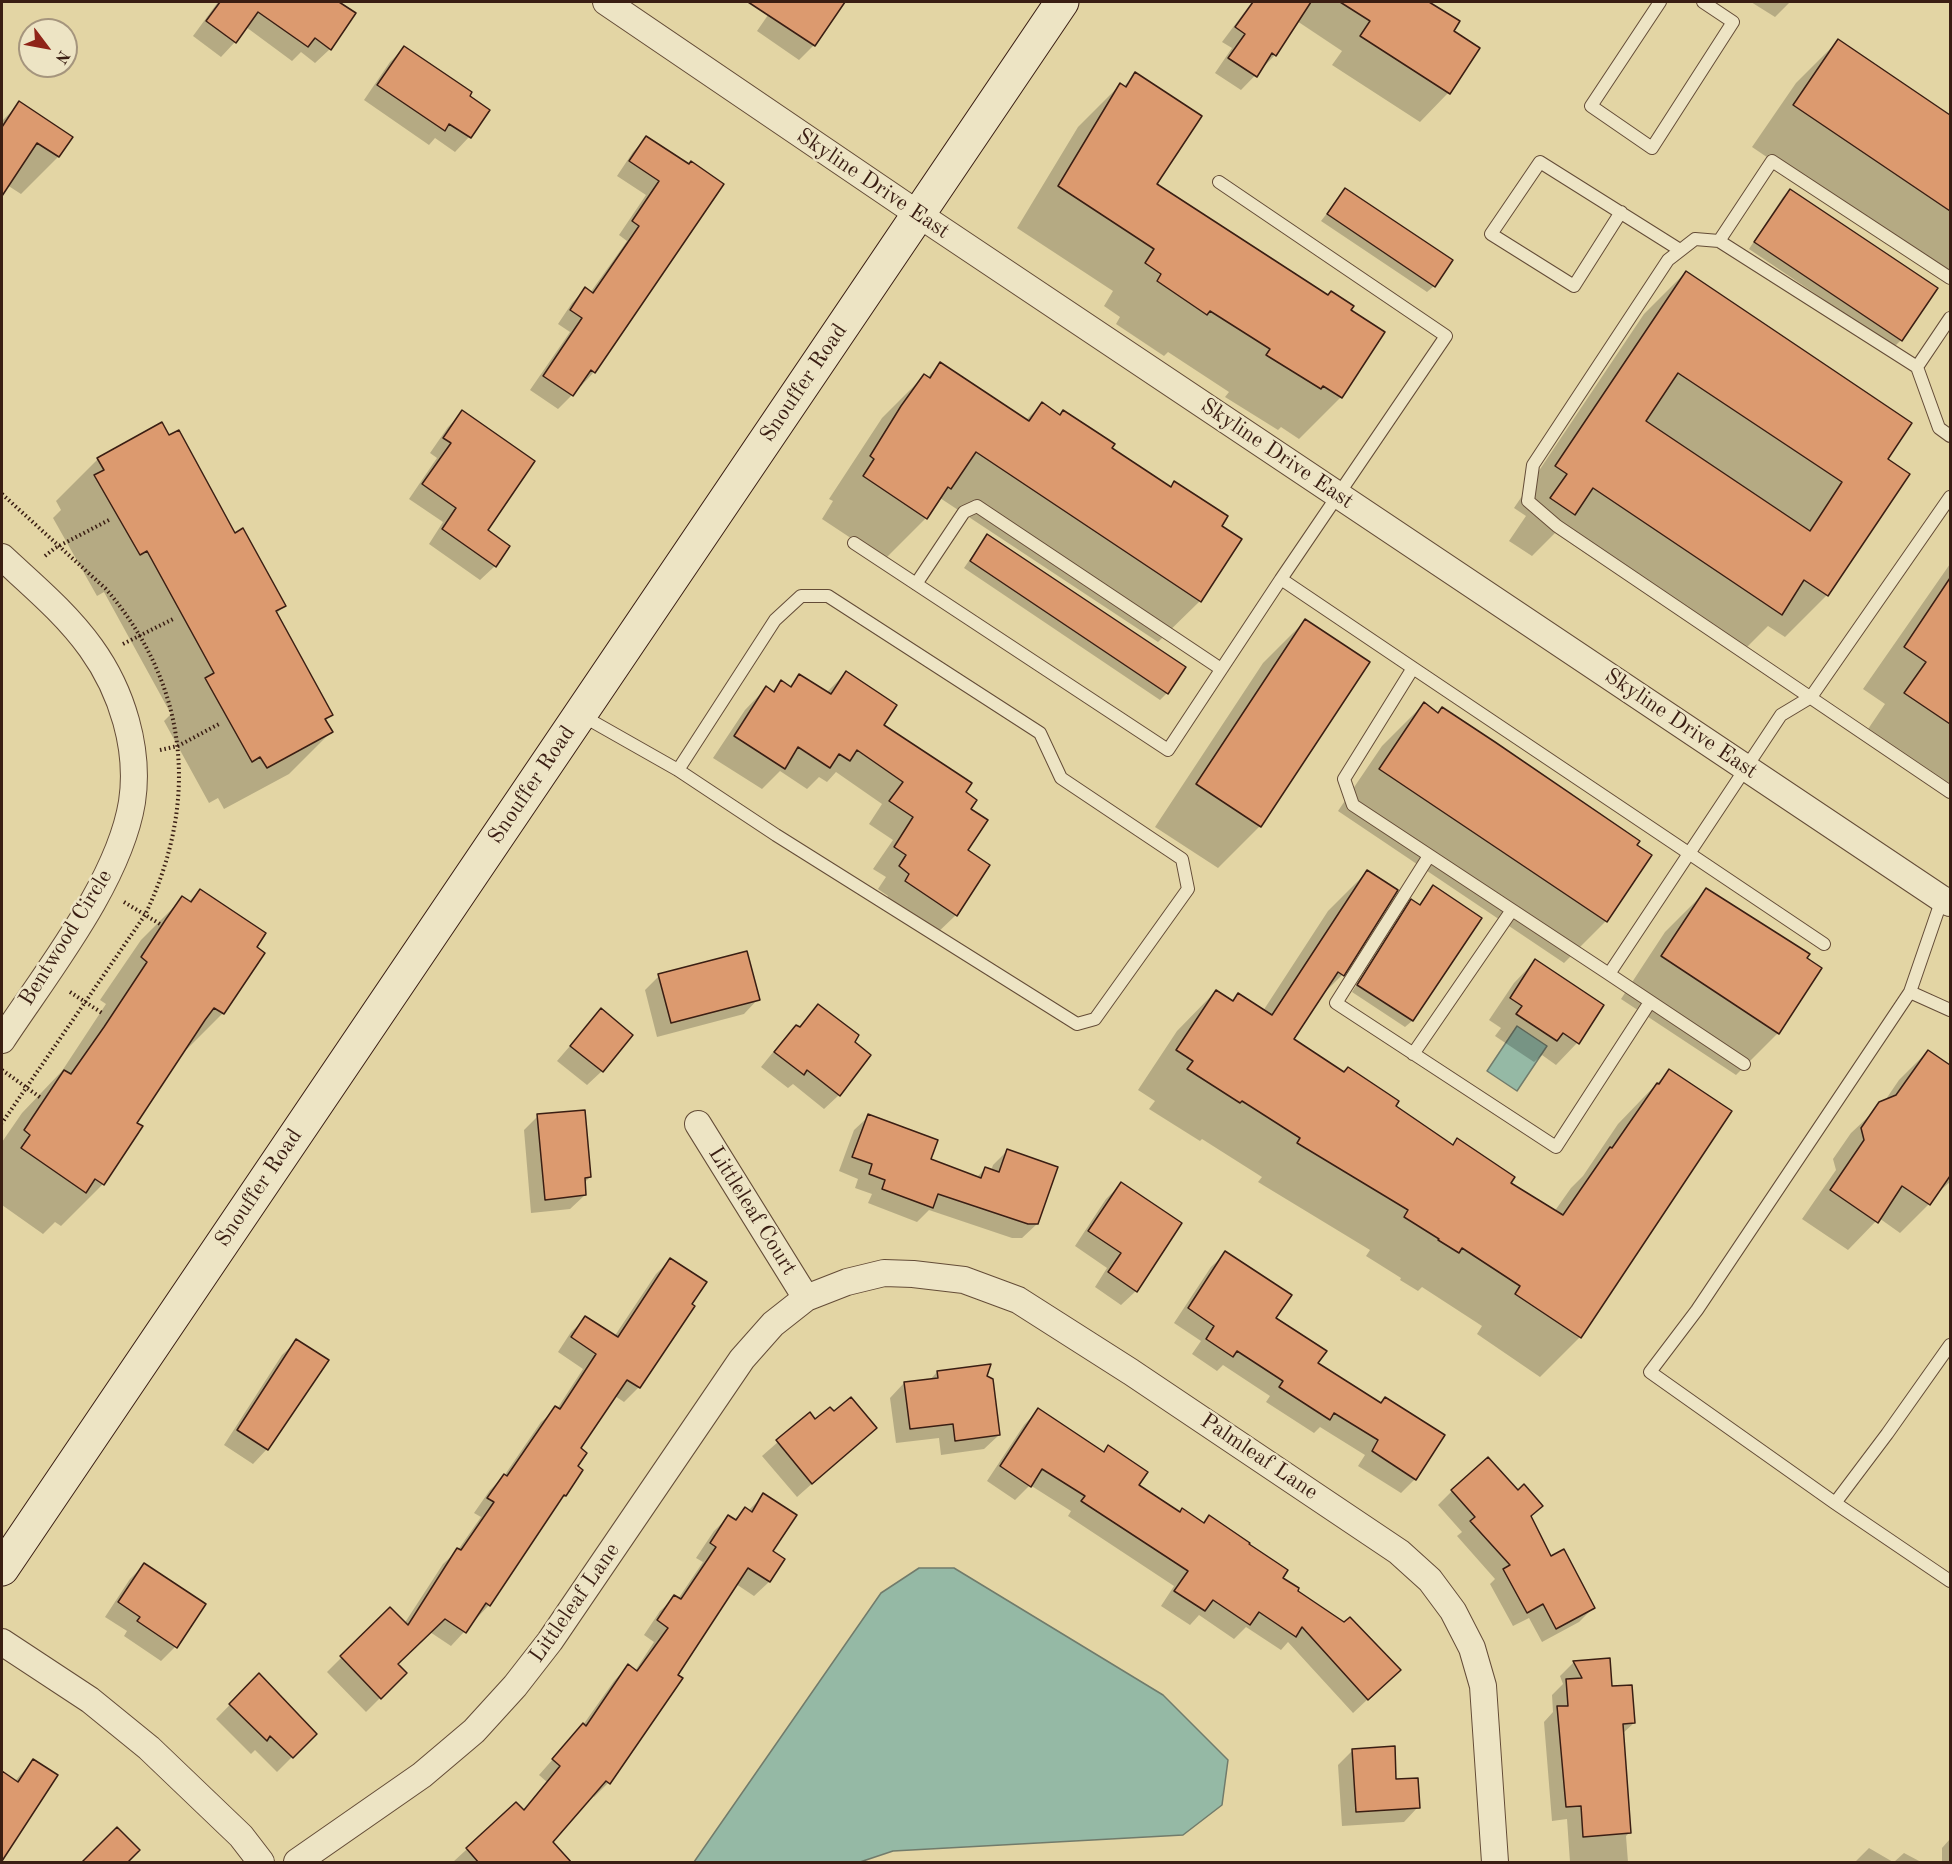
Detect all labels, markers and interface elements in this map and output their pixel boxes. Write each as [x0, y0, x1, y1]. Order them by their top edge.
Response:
north arrow [18, 18, 78, 78]
text: N [52, 47, 72, 66]
street label: Skyline Drive East [791, 123, 955, 245]
street label: Snouffer Road [755, 319, 853, 447]
street label: Skyline Drive East [1195, 393, 1359, 515]
street label: Skyline Drive East [1599, 663, 1763, 785]
street label: Snouffer Road [483, 721, 581, 849]
street label: Bentwood Circle [14, 865, 118, 1011]
street label: Snouffer Road [210, 1124, 308, 1252]
street label: Littleleaf Court [702, 1142, 802, 1280]
street label: Palmleaf Lane [1195, 1408, 1323, 1506]
street label: Littleleaf Lane [524, 1538, 626, 1668]

